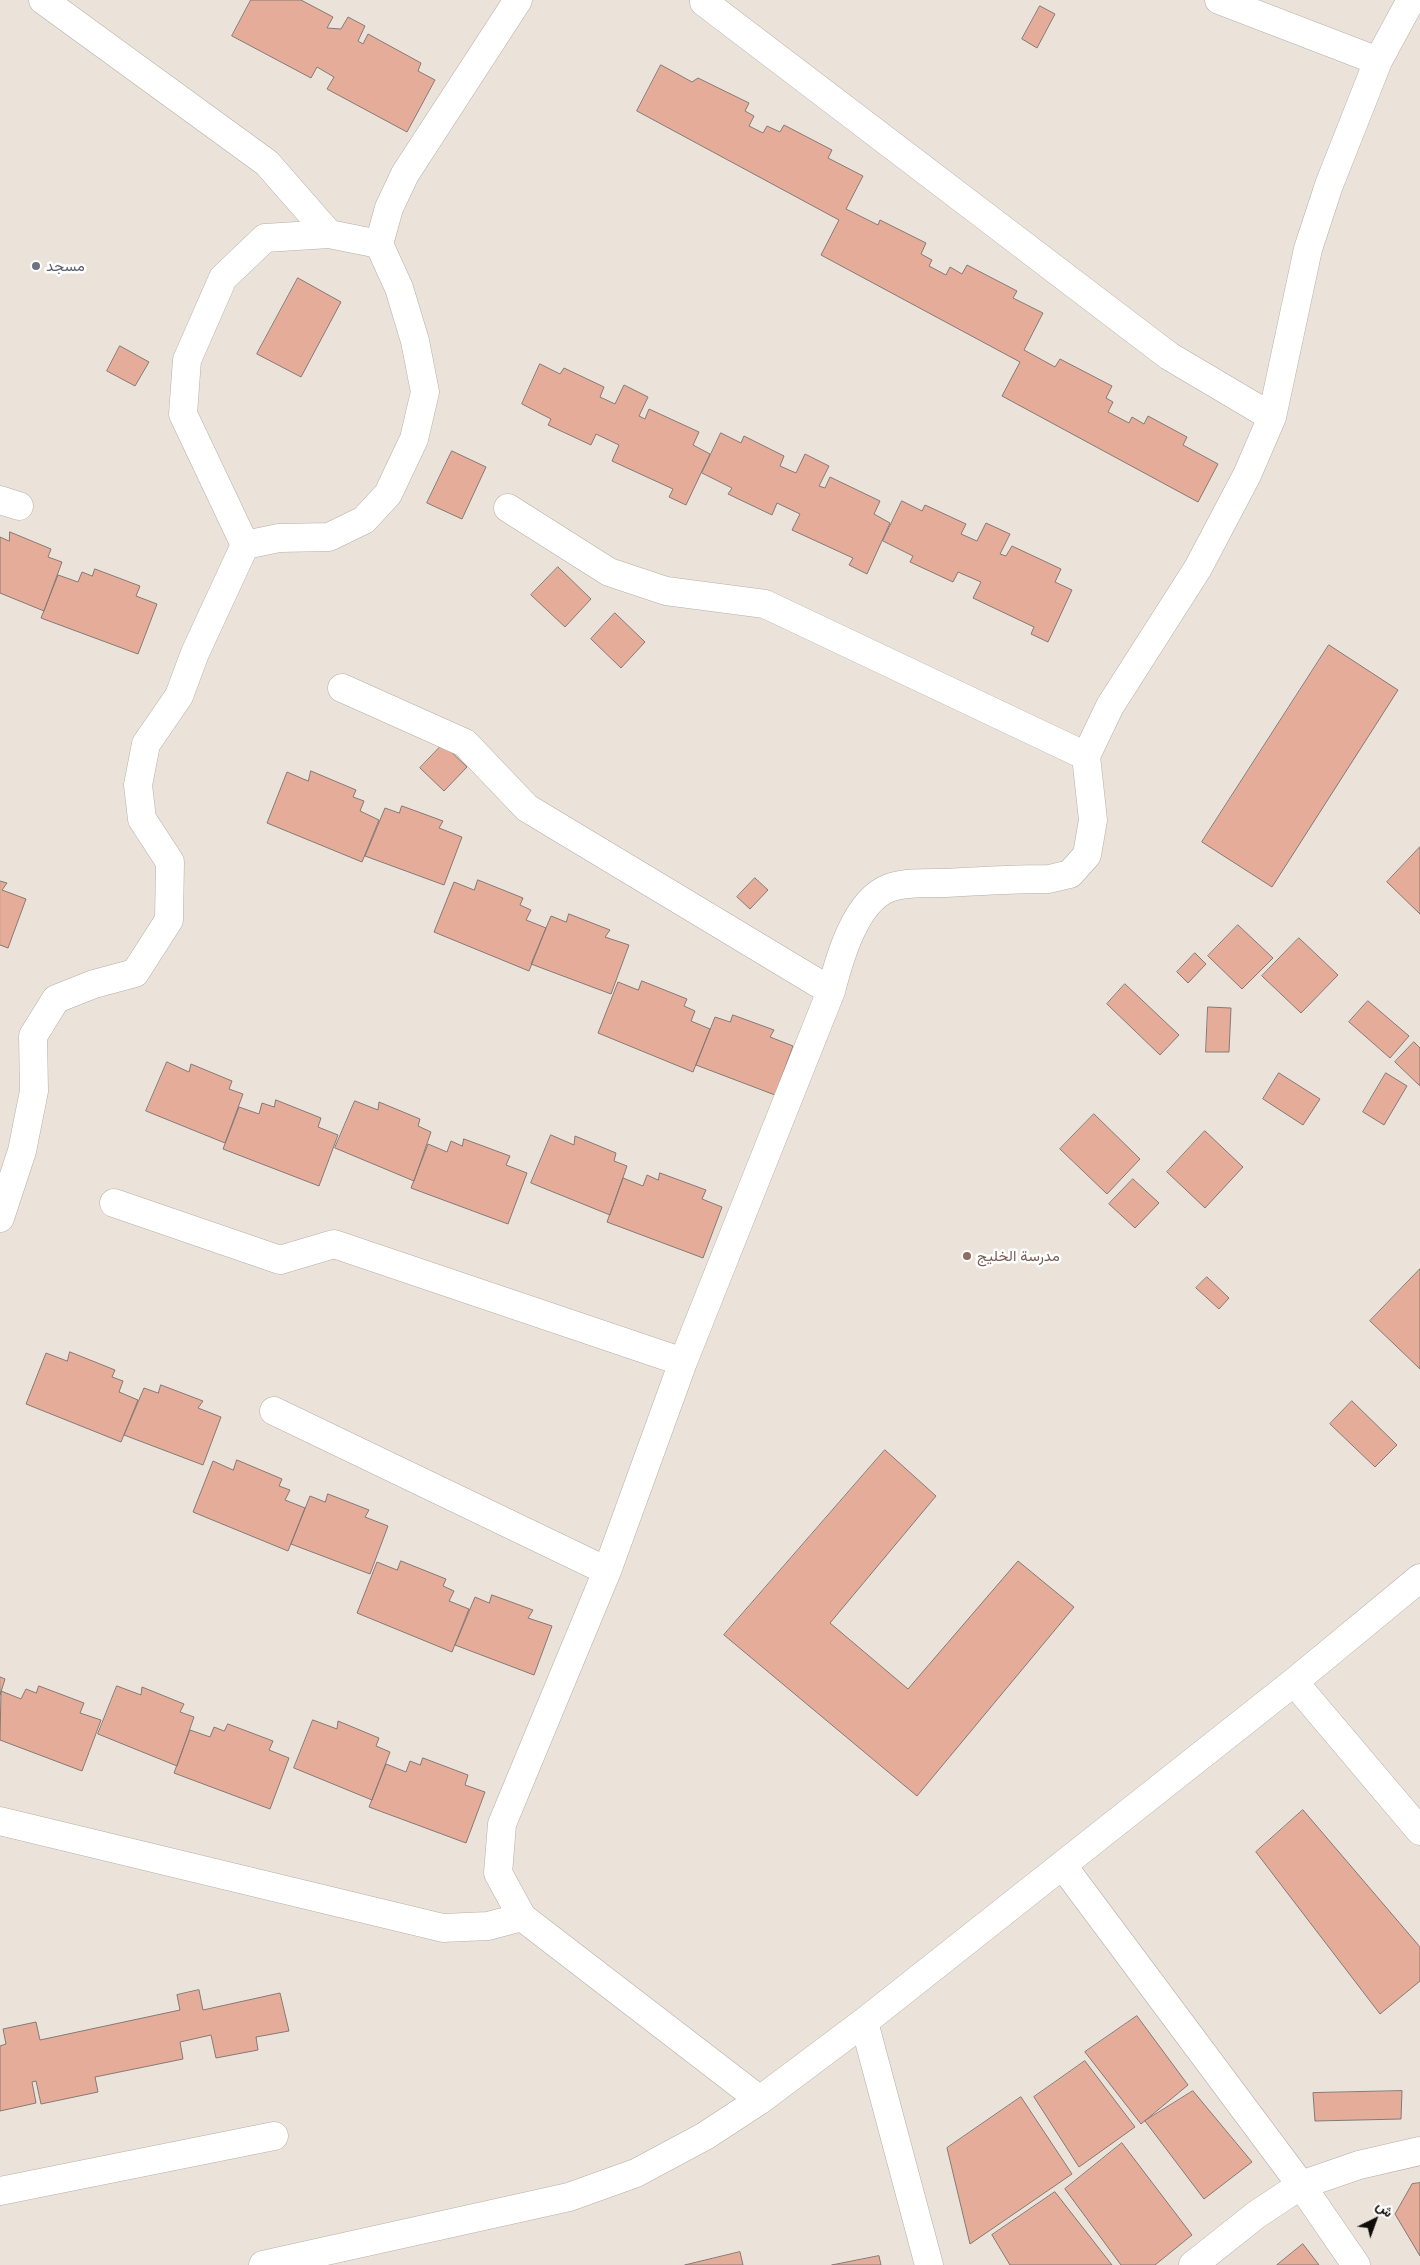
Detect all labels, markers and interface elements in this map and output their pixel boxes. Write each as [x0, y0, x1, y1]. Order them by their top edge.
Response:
place label: مسجد [46, 257, 85, 275]
marker: مسجد [30, 260, 42, 272]
place label: مدرسة الخليج [977, 1247, 1060, 1265]
marker: مدرسة الخليج [961, 1250, 973, 1262]
north arrow [1350, 2195, 1400, 2245]
text: ش [1373, 2197, 1397, 2220]

